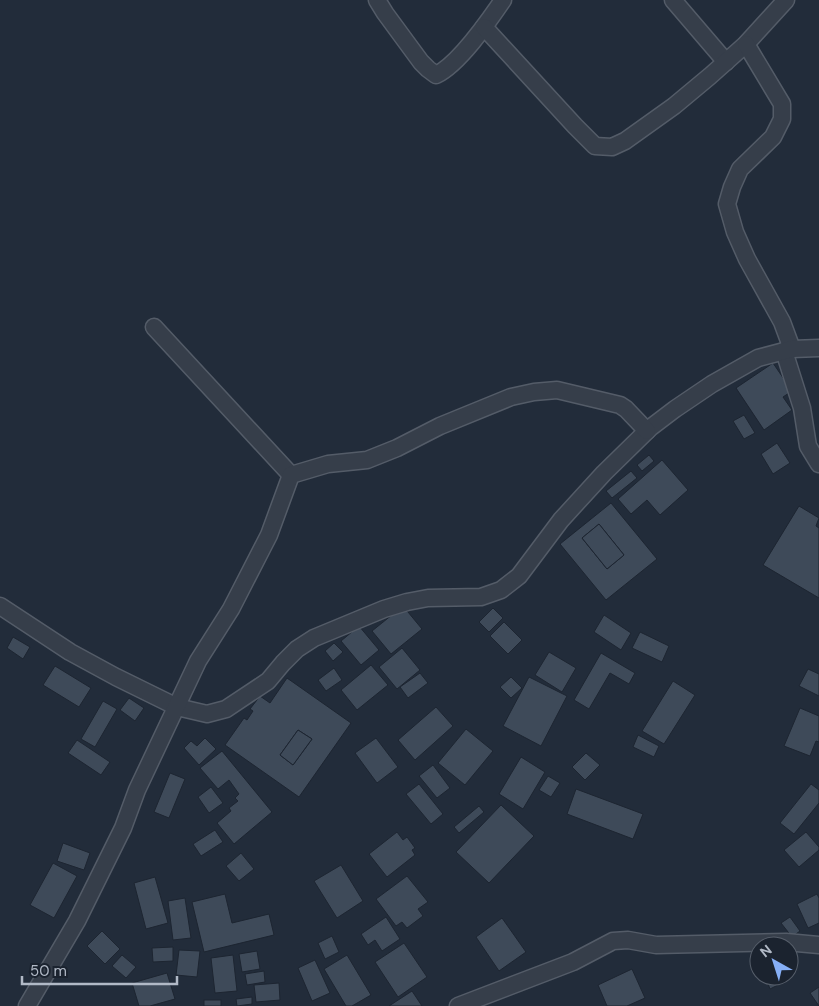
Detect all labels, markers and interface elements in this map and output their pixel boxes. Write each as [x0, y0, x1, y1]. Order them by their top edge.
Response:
north arrow [749, 936, 799, 986]
text: N [756, 941, 775, 961]
scale bar [22, 954, 178, 986]
text: 50 m [30, 961, 67, 981]

